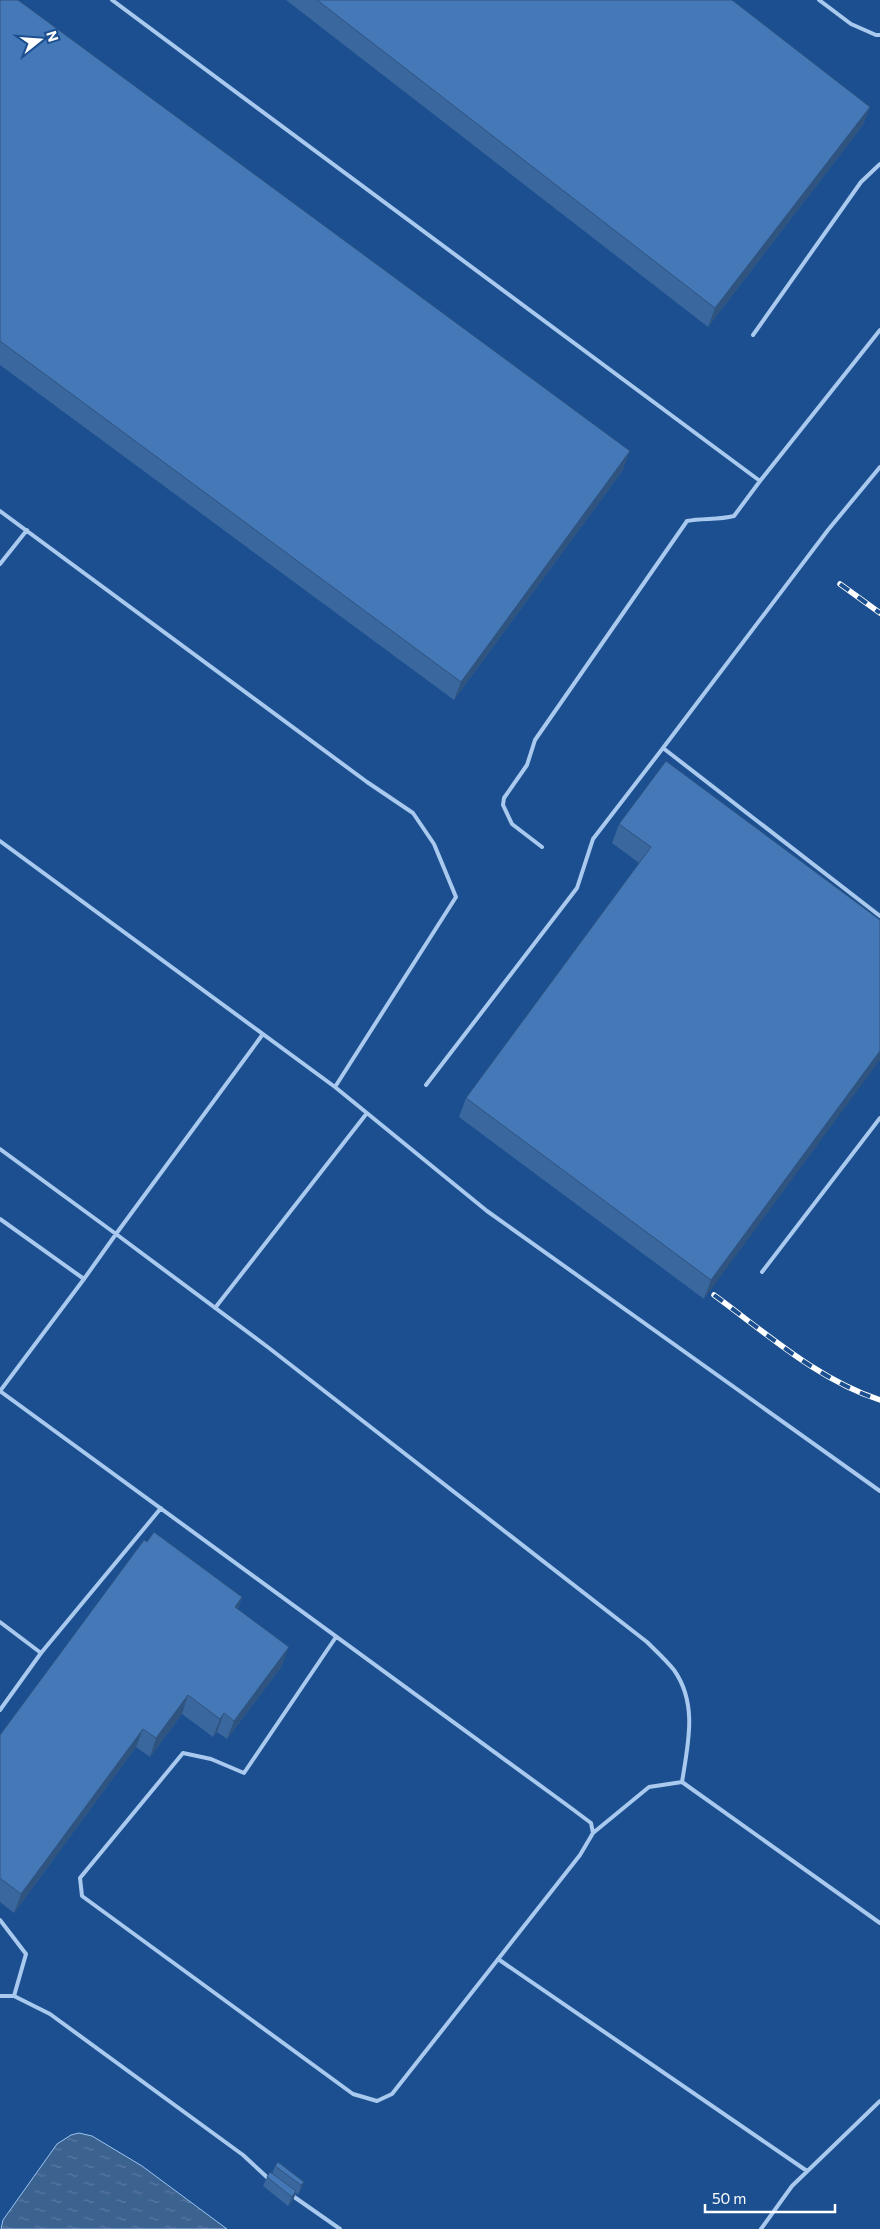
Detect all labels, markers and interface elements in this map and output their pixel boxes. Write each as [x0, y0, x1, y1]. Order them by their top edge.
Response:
north arrow [15, 15, 65, 65]
text: N [43, 29, 63, 44]
scale bar [705, 2182, 835, 2214]
text: 50 m [712, 2189, 746, 2207]

